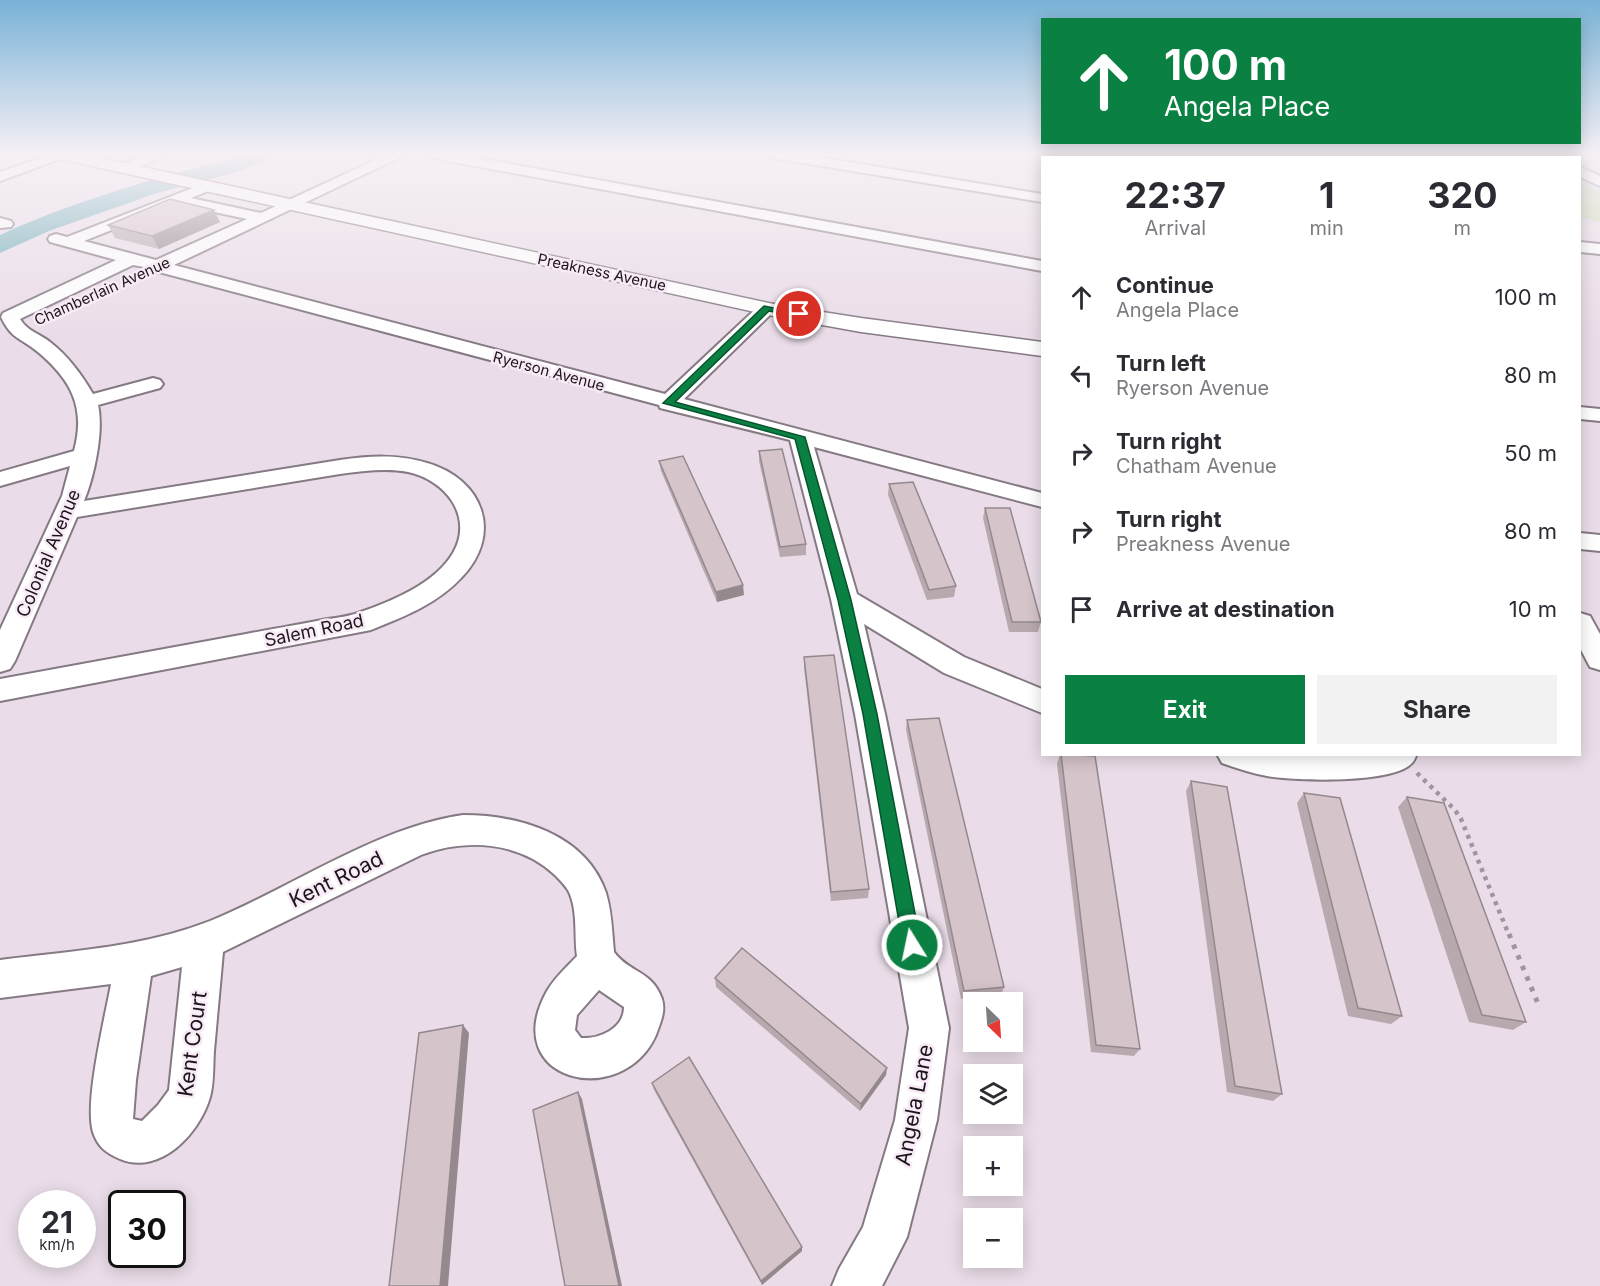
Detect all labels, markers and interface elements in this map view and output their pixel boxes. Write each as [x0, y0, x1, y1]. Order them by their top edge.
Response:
text: 100 m [1164, 39, 1287, 90]
icon: ahead [1065, 42, 1143, 120]
text: Angela Place [1164, 90, 1330, 123]
text: 22:37 [1125, 173, 1226, 217]
text: 1 [1319, 173, 1334, 217]
text: 320 [1427, 173, 1497, 217]
text: Arrival [1145, 216, 1206, 240]
text: min [1310, 216, 1344, 240]
text: m [1454, 216, 1471, 240]
street label: Preakness Avenue [536, 249, 668, 295]
street label: Chamberlain Avenue [31, 252, 173, 330]
text: Continue [1116, 272, 1214, 298]
icon: ahead [1065, 281, 1098, 314]
text: 100 m [1495, 284, 1557, 310]
pin [773, 288, 824, 339]
icon: arrive [782, 297, 815, 330]
text: Angela Place [1116, 298, 1239, 322]
street label: Ryerson Avenue [491, 347, 607, 395]
text: Turn left [1116, 350, 1206, 376]
icon: left [1065, 359, 1098, 392]
text: 80 m [1504, 362, 1557, 388]
text: Ryerson Avenue [1116, 376, 1269, 400]
text: Turn right [1116, 428, 1222, 454]
icon: right [1065, 437, 1098, 470]
text: 50 m [1504, 440, 1557, 466]
text: Chatham Avenue [1116, 454, 1277, 478]
street label: Colonial Avenue [12, 486, 84, 620]
text: Turn right [1116, 506, 1222, 532]
icon: right [1065, 515, 1098, 548]
text: 80 m [1504, 518, 1557, 544]
text: Preakness Avenue [1116, 532, 1291, 556]
icon: arrive [1065, 593, 1098, 626]
text: Arrive at destination [1116, 596, 1335, 622]
text: 10 m [1509, 596, 1557, 622]
street label: Salem Road [263, 609, 365, 651]
button: Exit [1065, 675, 1305, 744]
button: Share [1317, 675, 1557, 744]
street label: Kent Road [285, 846, 387, 912]
position arrow [880, 913, 944, 977]
street label: Kent Court [172, 990, 212, 1098]
north arrow [963, 992, 1023, 1052]
map controls [963, 992, 1023, 1268]
street label: Angela Lane [890, 1042, 938, 1168]
button: layers [963, 1064, 1023, 1124]
button: + [963, 1136, 1023, 1196]
speed limit sign: 30 [108, 1190, 186, 1268]
text: 21 [41, 1204, 73, 1240]
button: − [963, 1208, 1023, 1268]
text: km/h [39, 1235, 75, 1254]

